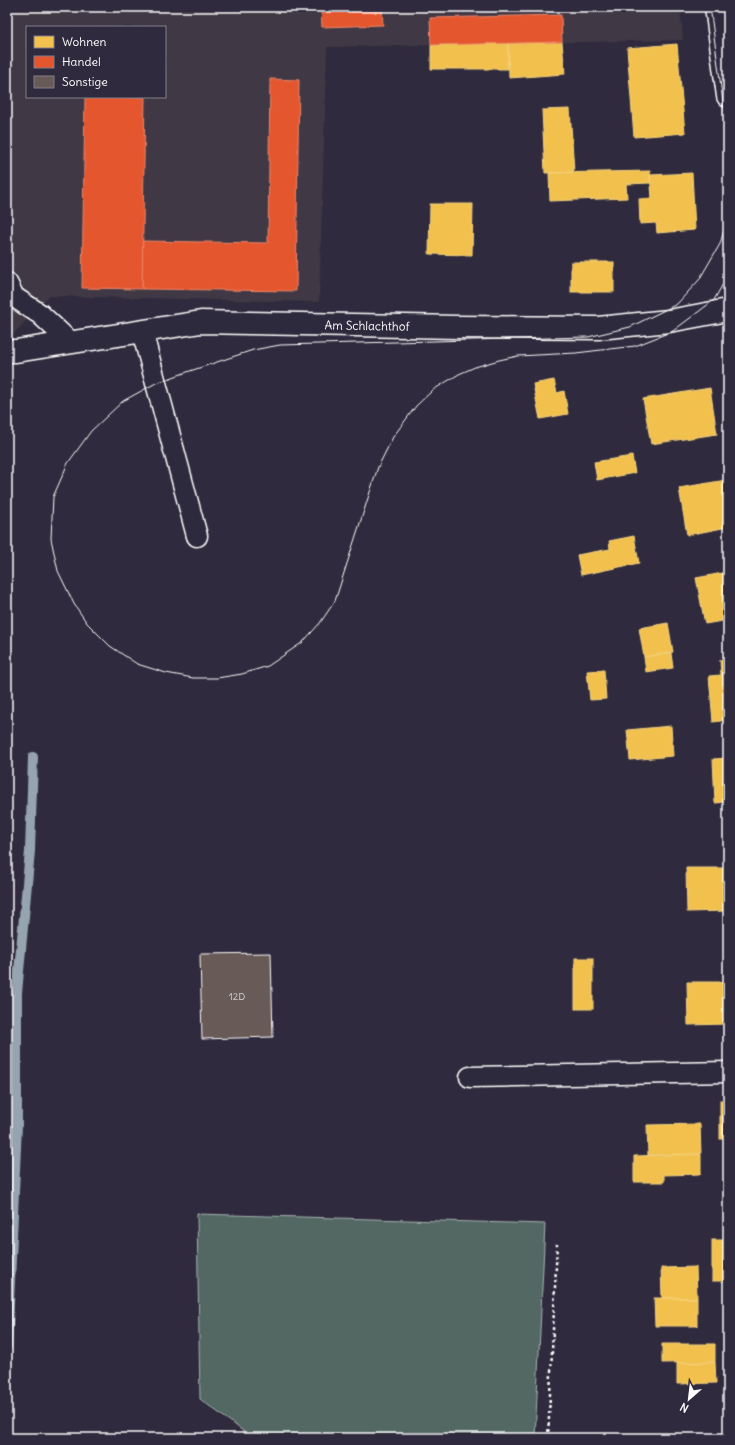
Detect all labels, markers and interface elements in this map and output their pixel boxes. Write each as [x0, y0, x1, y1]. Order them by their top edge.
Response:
legend [26, 26, 166, 98]
text: Wohnen [62, 34, 107, 49]
text: Handel [62, 54, 101, 69]
text: Sonstige [62, 74, 108, 89]
street label: Am Schlachthof [325, 317, 411, 334]
house number: 12D [229, 990, 245, 1003]
north arrow [669, 1379, 709, 1419]
text: N [678, 1400, 691, 1416]

